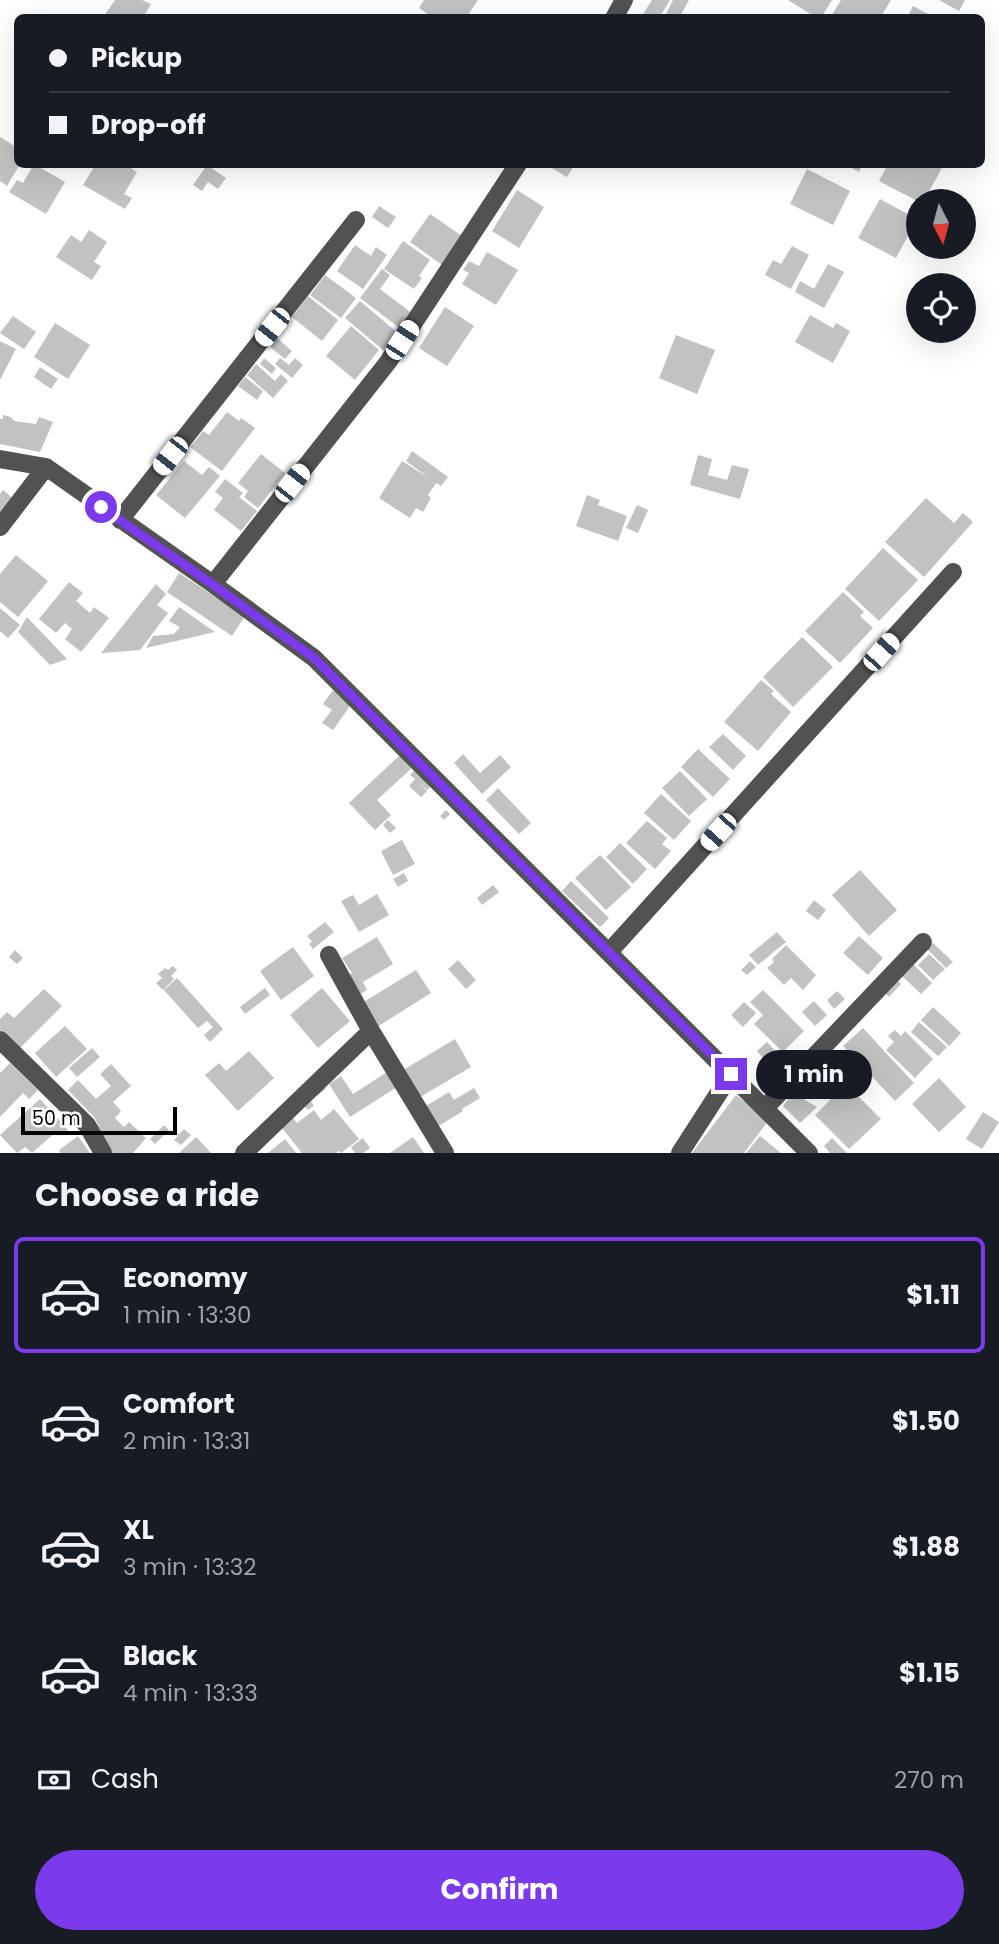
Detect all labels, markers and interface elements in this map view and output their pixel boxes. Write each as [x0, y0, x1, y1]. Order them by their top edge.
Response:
text: Pickup [91, 40, 182, 76]
text: Drop-off [91, 107, 206, 143]
north arrow [906, 189, 976, 259]
map controls [906, 189, 976, 343]
button: locate [906, 273, 976, 343]
car [251, 304, 294, 350]
car [382, 317, 423, 363]
car [149, 433, 192, 479]
car [271, 460, 314, 506]
route start [85, 491, 117, 523]
car [860, 629, 903, 675]
car [697, 809, 740, 855]
callout: 1 min [756, 1050, 871, 1098]
route end [715, 1058, 747, 1090]
text: 1 min [784, 1058, 844, 1090]
scale bar [21, 1104, 177, 1136]
text: 50 m [32, 1105, 81, 1132]
text: Choose a ride [35, 1172, 259, 1217]
text: Economy [123, 1260, 247, 1296]
icon: car [39, 1264, 102, 1327]
text: $1.11 [906, 1277, 960, 1313]
text: 1 min · 13:30 [123, 1299, 252, 1331]
text: Comfort [123, 1386, 235, 1422]
icon: car [39, 1390, 102, 1453]
text: $1.50 [892, 1403, 960, 1439]
text: 2 min · 13:31 [123, 1425, 250, 1457]
text: XL [123, 1512, 154, 1548]
icon: car [39, 1516, 102, 1579]
text: $1.88 [892, 1529, 960, 1565]
text: 3 min · 13:32 [123, 1551, 257, 1583]
text: Black [123, 1638, 197, 1674]
icon: car [39, 1642, 102, 1705]
text: $1.15 [899, 1655, 960, 1691]
text: 4 min · 13:33 [123, 1677, 258, 1709]
icon: cash [35, 1761, 73, 1799]
text: Cash [91, 1761, 159, 1797]
text: 270 m [894, 1764, 964, 1796]
button: Confirm [35, 1850, 964, 1930]

